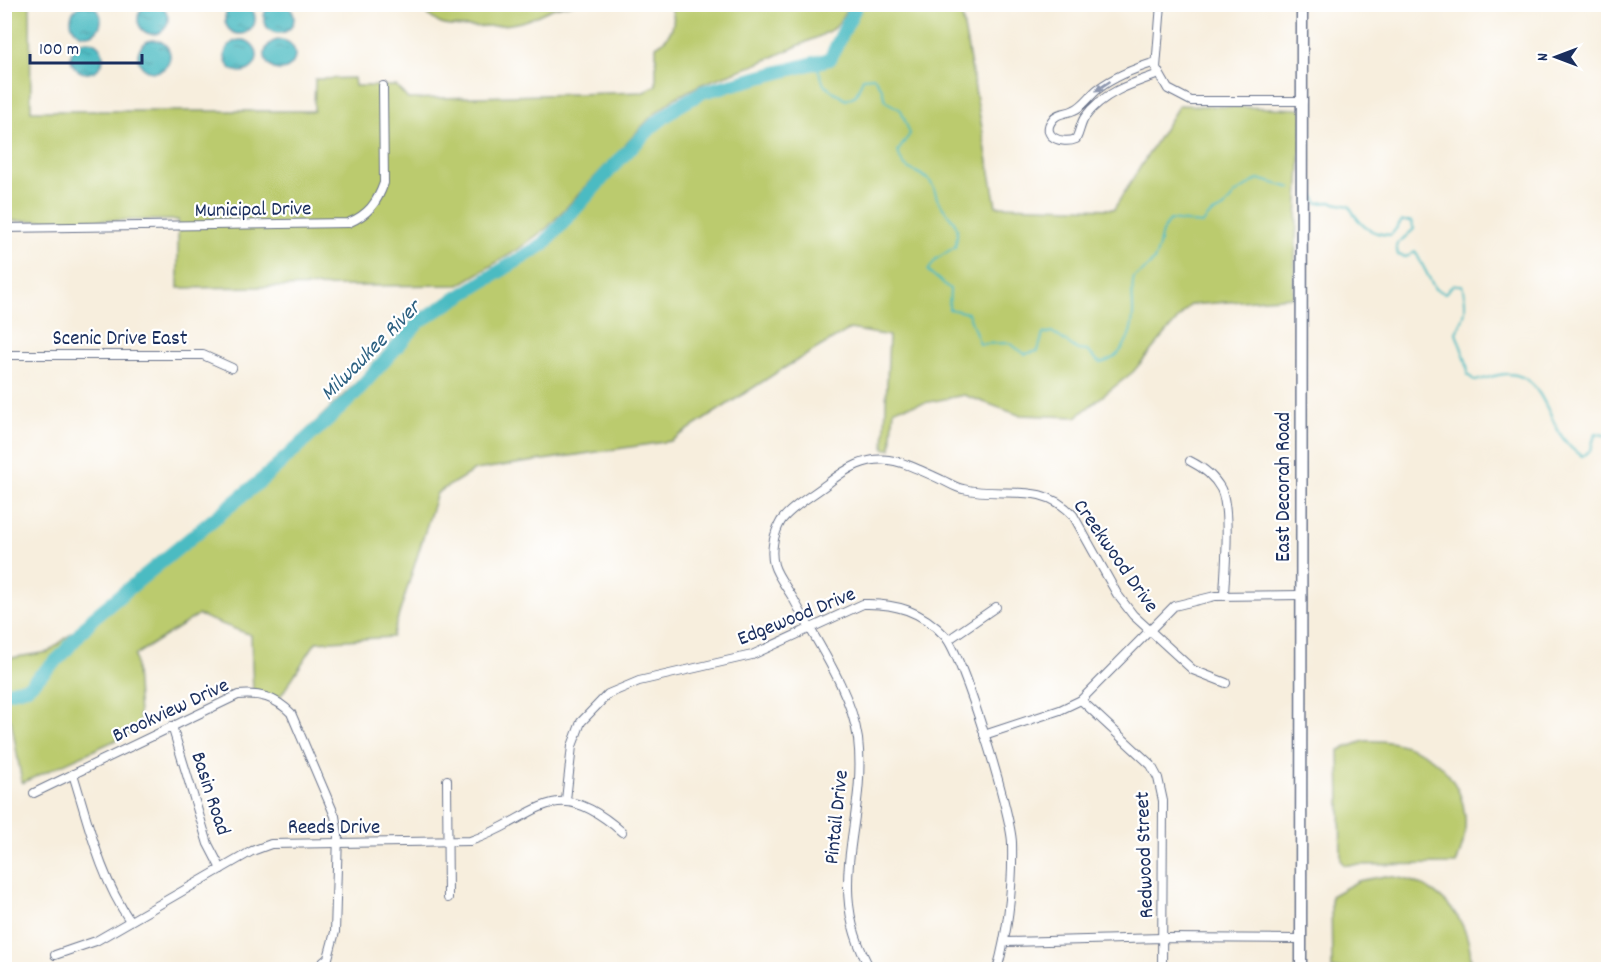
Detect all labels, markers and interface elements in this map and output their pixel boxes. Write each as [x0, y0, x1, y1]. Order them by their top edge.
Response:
scale bar [30, 27, 142, 65]
north arrow [1526, 27, 1586, 87]
text: 100 m [39, 38, 79, 63]
text: N [1532, 53, 1555, 61]
one-way arrow [1096, 80, 1112, 92]
street label: Municipal Drive [194, 195, 312, 227]
water label: Milwaukee River [314, 292, 431, 409]
street label: Scenic Drive East [53, 325, 188, 355]
street label: East Decorah Road [1270, 412, 1300, 562]
street label: Creekwood Drive [1064, 494, 1165, 620]
street label: Edgewood Drive [733, 580, 861, 655]
street label: Brookview Drive [108, 672, 235, 752]
street label: Basin Road [182, 748, 237, 840]
street label: Pintail Drive [818, 769, 858, 866]
street label: Redwood Street [1129, 791, 1163, 919]
street label: Reeds Drive [288, 814, 380, 844]

